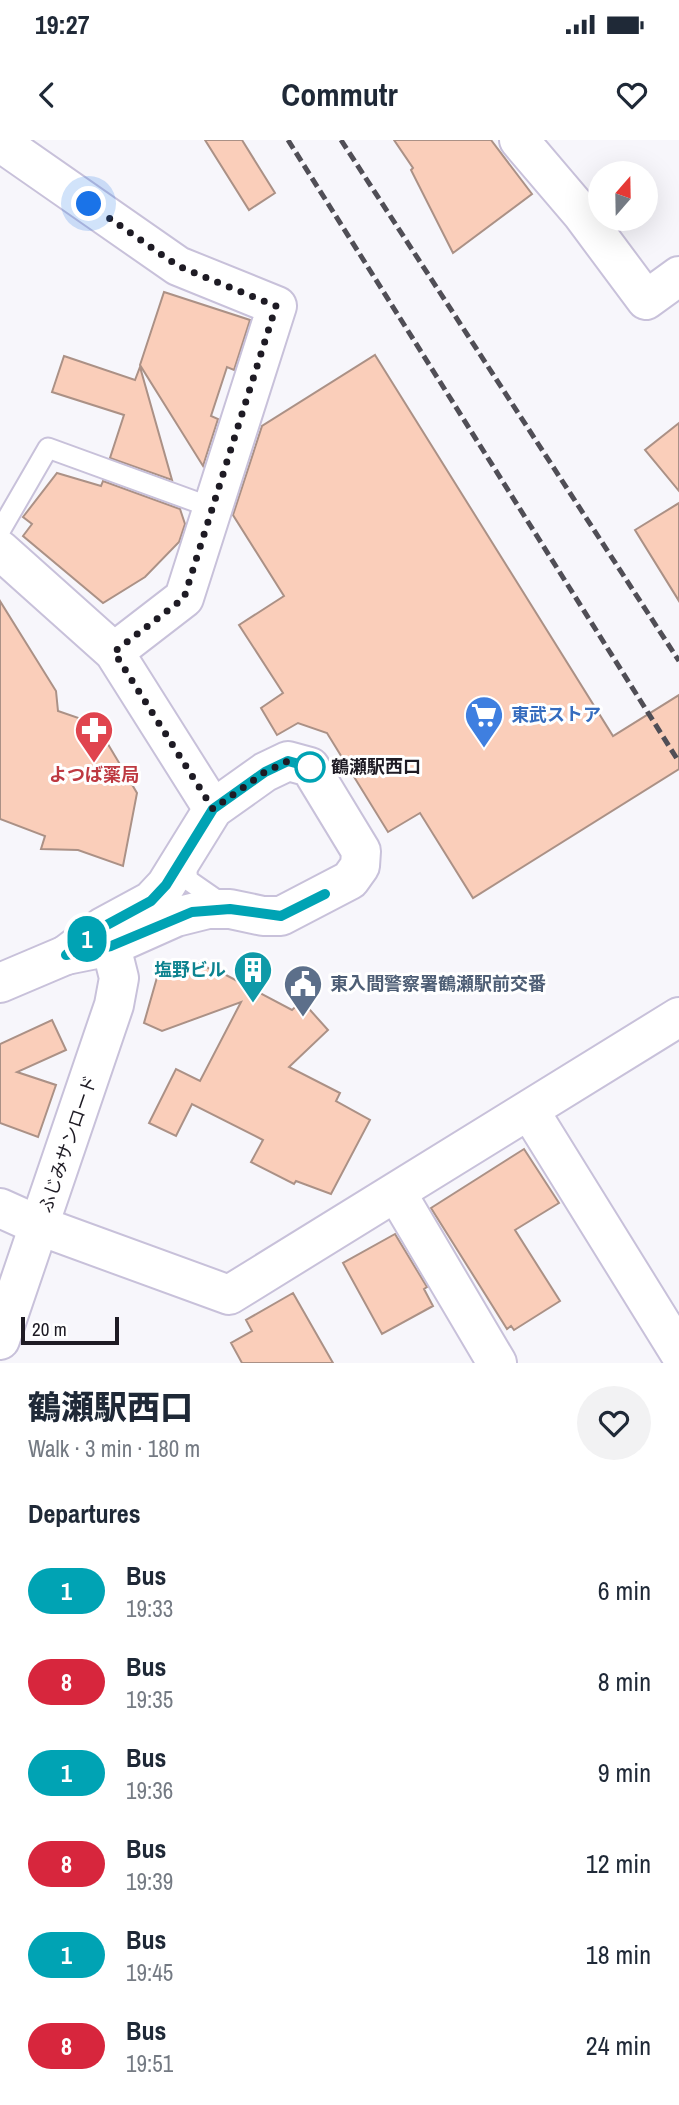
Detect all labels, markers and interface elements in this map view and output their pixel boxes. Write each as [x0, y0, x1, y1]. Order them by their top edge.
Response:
text: 19:27 [35, 7, 90, 42]
text: Commutr [281, 73, 398, 116]
icon: back [28, 76, 66, 114]
icon: heart [613, 76, 651, 114]
north arrow [588, 161, 658, 231]
map controls [588, 161, 658, 231]
your location [71, 186, 106, 221]
supermarket icon: 東武ストア [463, 694, 505, 749]
place label: 東武ストア [511, 702, 601, 727]
pharmacy icon: よつば薬局 [73, 709, 115, 764]
marker: 鶴瀬駅西口 [295, 752, 325, 782]
place label: 鶴瀬駅西口 [331, 754, 421, 779]
place label: よつば薬局 [49, 762, 139, 787]
line badge: 1 [64, 916, 110, 962]
text: 1 [82, 923, 92, 955]
building icon: 塩野ビル [232, 949, 274, 1004]
place label: 塩野ビル [154, 957, 226, 982]
public building icon: 東入間警察署鶴瀬駅前交番 [282, 963, 324, 1018]
place label: 東入間警察署鶴瀬駅前交番 [330, 971, 546, 996]
street label: ふじみサンロード [32, 1072, 103, 1216]
scale bar [21, 1314, 119, 1346]
text: 20 m [32, 1316, 67, 1342]
text: 鶴瀬駅西口 [28, 1385, 193, 1429]
button: heart [577, 1386, 651, 1460]
text: Walk · 3 min · 180 m [28, 1433, 200, 1464]
text: Departures [28, 1496, 141, 1531]
text: Bus [126, 1558, 166, 1593]
text: 6 min [598, 1573, 651, 1608]
text: 1 [61, 1575, 72, 1607]
text: 19:33 [126, 1593, 173, 1624]
text: Bus [126, 1649, 166, 1684]
text: 8 min [598, 1664, 651, 1699]
text: 8 [61, 1666, 72, 1698]
text: 19:35 [126, 1684, 173, 1715]
text: Bus [126, 1740, 166, 1775]
text: 9 min [598, 1755, 651, 1790]
text: 1 [61, 1757, 72, 1789]
text: 19:36 [126, 1775, 173, 1806]
text: Bus [126, 1831, 166, 1866]
text: 12 min [586, 1846, 651, 1881]
text: 8 [61, 1848, 72, 1880]
text: 19:39 [126, 1866, 173, 1897]
text: Bus [126, 1922, 166, 1957]
text: 18 min [586, 1937, 651, 1972]
text: 1 [61, 1939, 72, 1971]
text: 19:45 [126, 1957, 173, 1988]
text: Bus [126, 2013, 166, 2048]
text: 24 min [586, 2028, 651, 2063]
text: 8 [61, 2030, 72, 2062]
text: 19:51 [126, 2048, 173, 2079]

